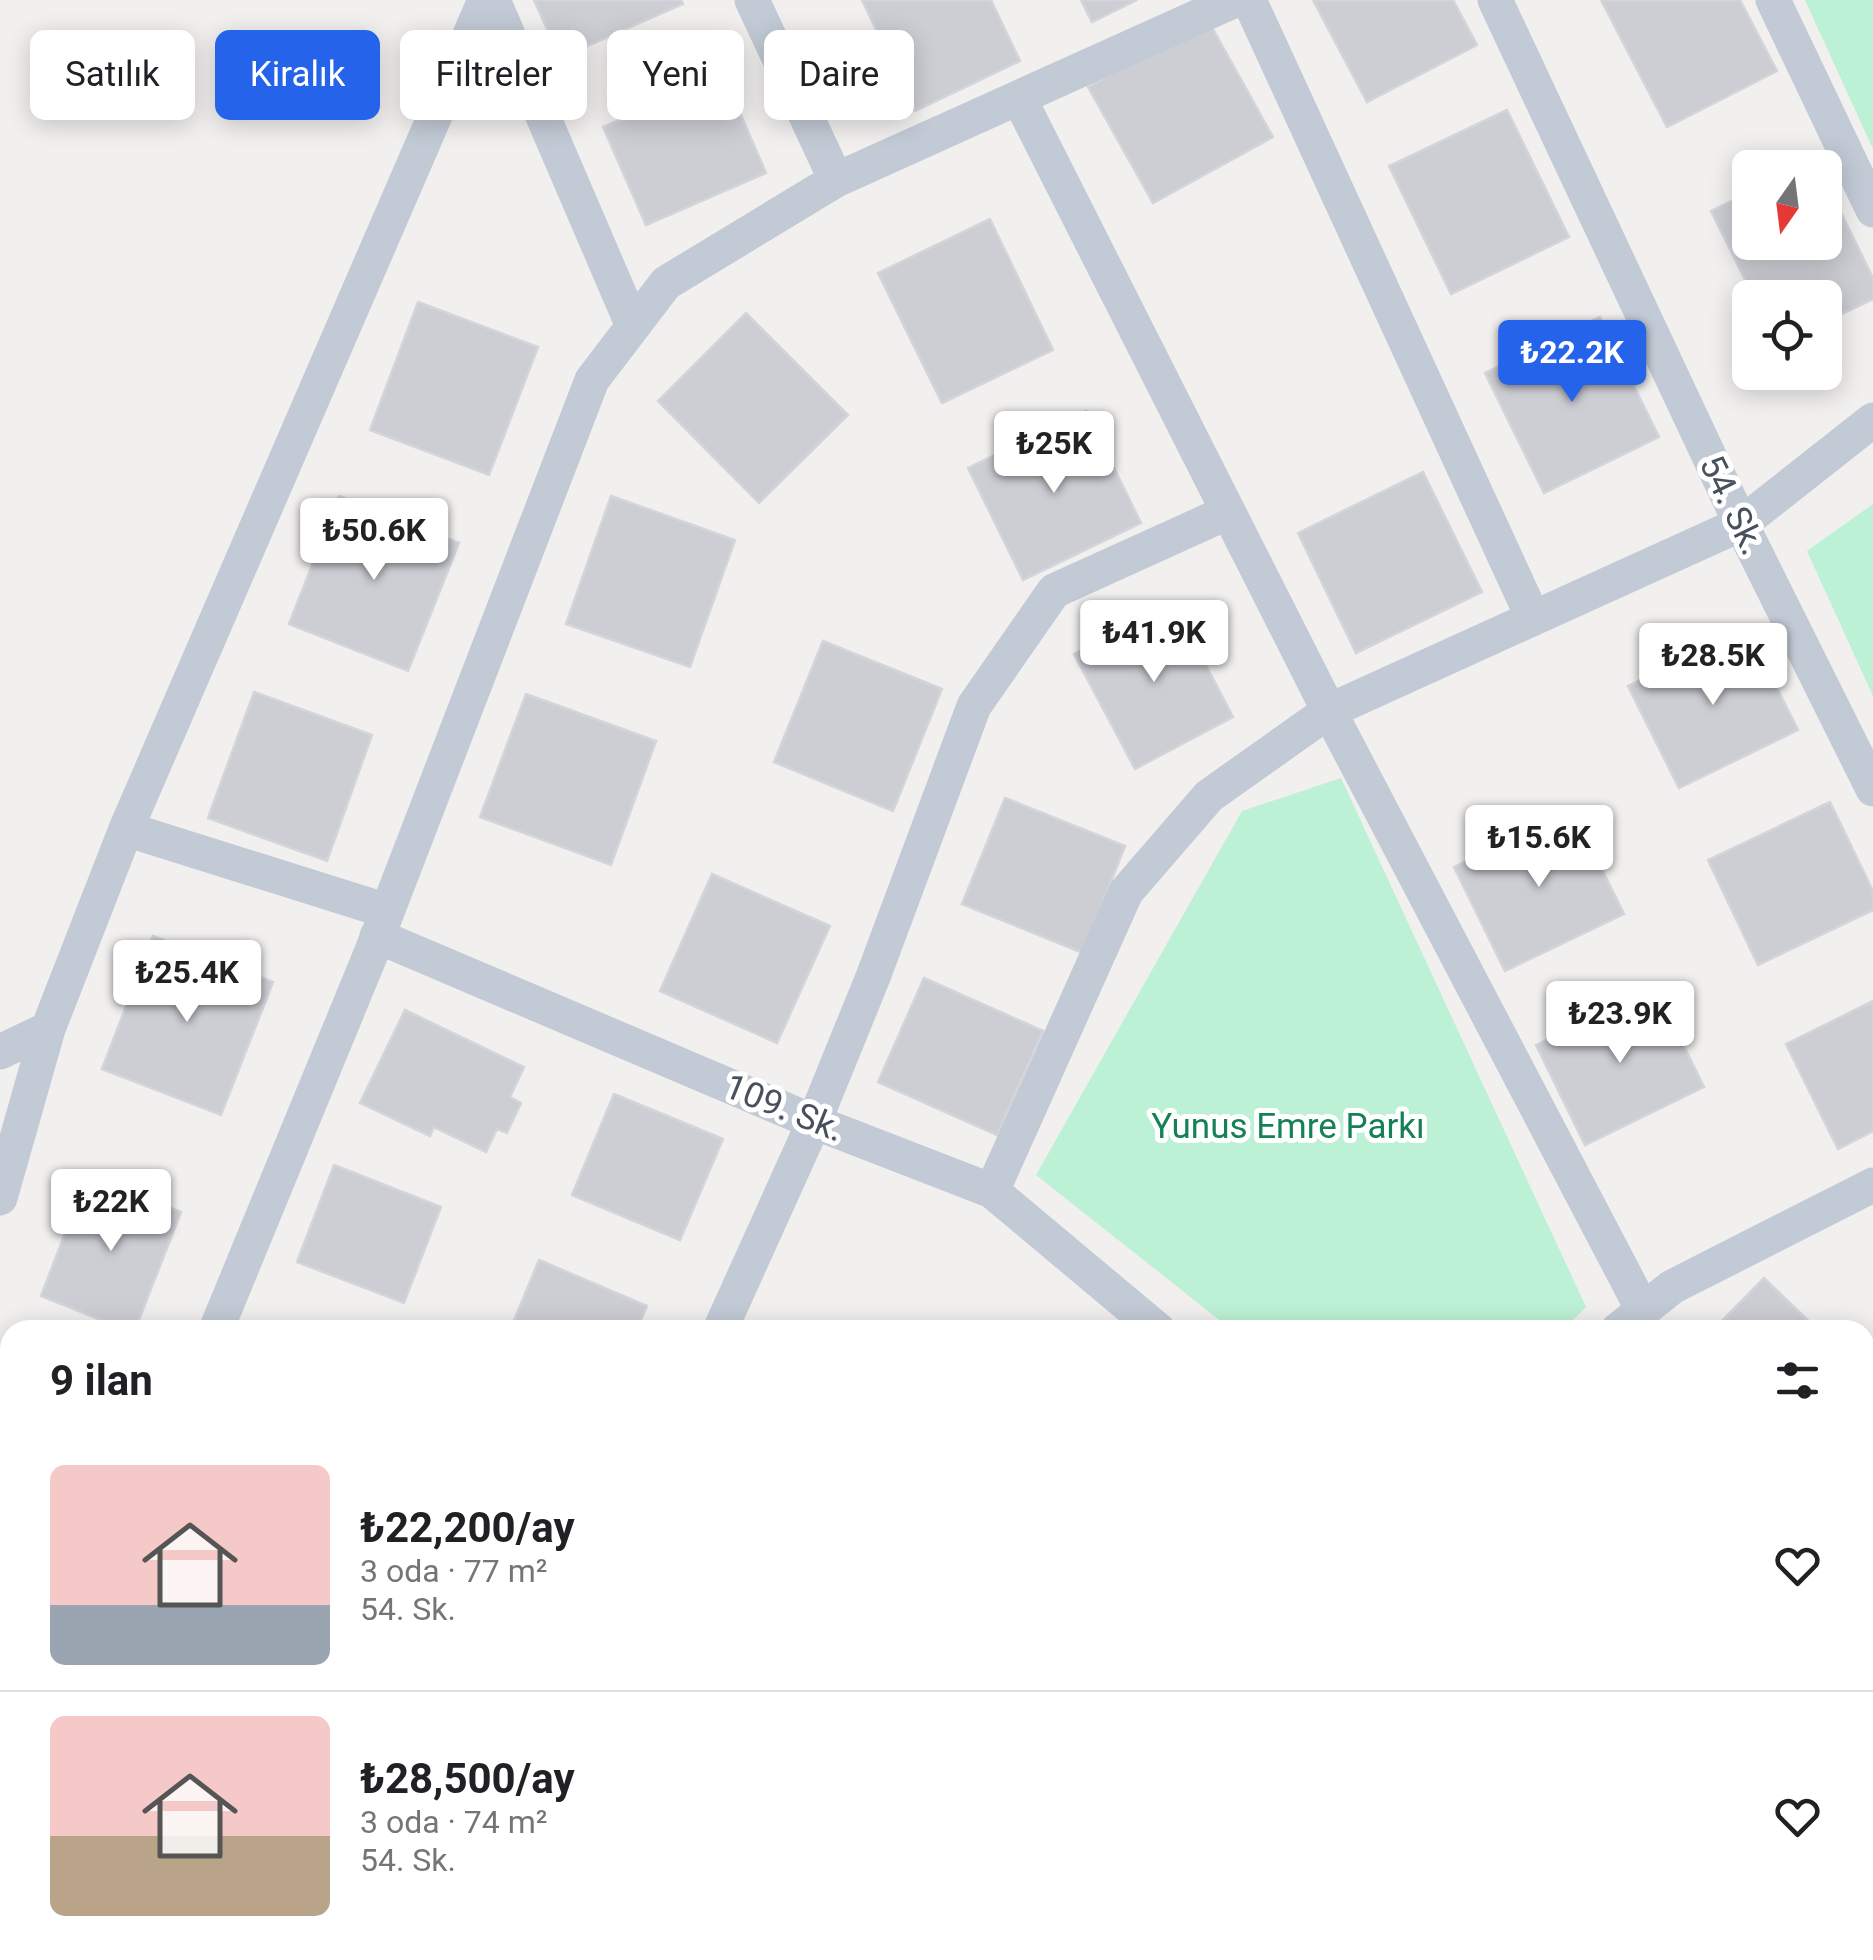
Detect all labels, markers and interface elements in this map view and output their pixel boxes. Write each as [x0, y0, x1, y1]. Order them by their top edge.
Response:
chip: Satılık [30, 30, 195, 120]
chip: Kiralık [215, 30, 380, 120]
chip: Filtreler [400, 30, 587, 120]
chip: Yeni [607, 30, 744, 120]
chip: Daire [764, 30, 914, 120]
north arrow [1732, 150, 1842, 260]
map controls [1732, 150, 1842, 390]
button: locate [1732, 280, 1842, 390]
pin: ₺22.2K [1491, 320, 1653, 405]
text: ₺22.2K [1520, 333, 1624, 371]
pin: ₺25K [995, 411, 1113, 496]
text: ₺25K [1016, 424, 1092, 462]
street label: 54. Sk. [1691, 449, 1773, 561]
pin: ₺50.6K [293, 498, 455, 583]
text: ₺50.6K [322, 511, 426, 549]
pin: ₺41.9K [1073, 600, 1235, 685]
text: ₺41.9K [1102, 613, 1206, 651]
pin: ₺28.5K [1632, 623, 1794, 708]
text: ₺28.5K [1661, 636, 1765, 674]
pin: ₺15.6K [1458, 805, 1620, 890]
text: ₺15.6K [1487, 818, 1591, 856]
pin: ₺25.4K [106, 940, 268, 1025]
text: ₺25.4K [135, 953, 239, 991]
pin: ₺23.9K [1539, 981, 1701, 1066]
text: ₺23.9K [1568, 994, 1672, 1032]
street label: 109. Sk. [719, 1066, 849, 1150]
park label: Yunus Emre Parkı [1151, 1106, 1425, 1147]
pin: ₺22K [52, 1169, 170, 1254]
text: ₺22K [73, 1182, 149, 1220]
icon: filters [1770, 1353, 1825, 1408]
text: 9 ilan [50, 1356, 153, 1405]
text: ₺22,200/ay [360, 1503, 575, 1552]
icon: home [130, 1505, 250, 1625]
icon: heart [1770, 1538, 1825, 1593]
text: 3 oda · 77 m² [360, 1552, 548, 1590]
text: 54. Sk. [360, 1590, 456, 1628]
text: ₺28,500/ay [360, 1754, 575, 1803]
icon: home [130, 1756, 250, 1876]
icon: heart [1770, 1789, 1825, 1844]
text: 3 oda · 74 m² [360, 1803, 548, 1841]
text: 54. Sk. [360, 1841, 456, 1879]

